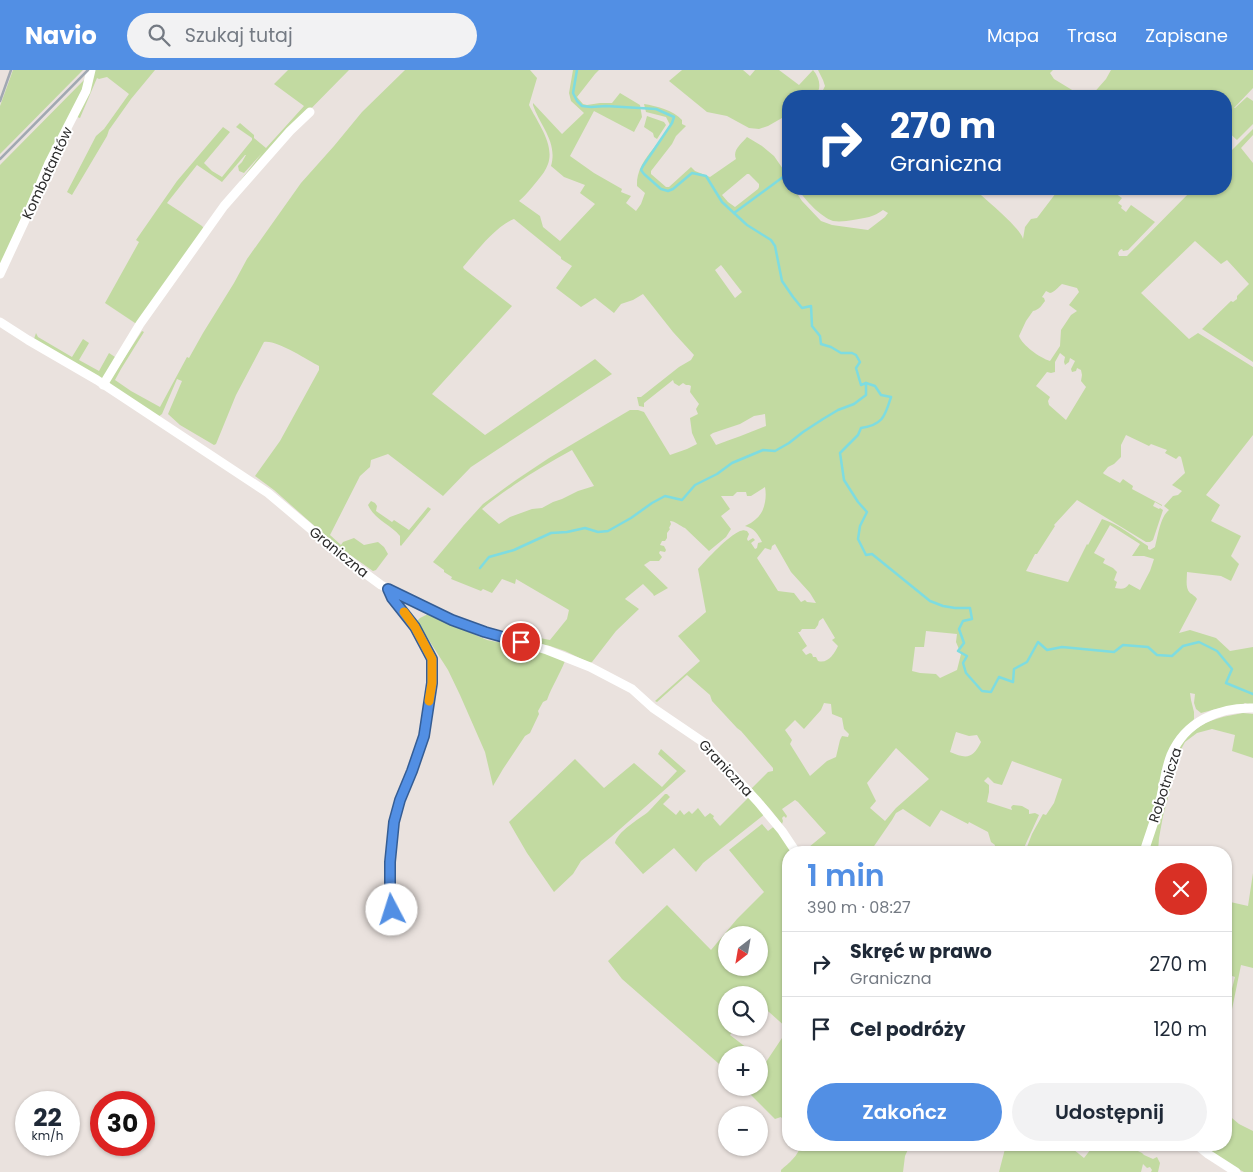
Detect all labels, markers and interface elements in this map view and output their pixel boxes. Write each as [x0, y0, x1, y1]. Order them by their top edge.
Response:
search box [127, 13, 477, 58]
text: Navio [25, 19, 97, 52]
icon: search [145, 21, 173, 49]
text: Szukaj tutaj [185, 22, 293, 49]
text: Mapa [987, 23, 1039, 48]
text: Trasa [1067, 23, 1117, 48]
text: Zapisane [1145, 23, 1228, 48]
text: 270 m [890, 101, 996, 150]
icon: right [807, 110, 872, 175]
street label: Kombatantów [17, 123, 77, 222]
text: Graniczna [890, 148, 1002, 179]
street label: Graniczna [305, 522, 373, 582]
pin [500, 621, 542, 663]
icon: arrive [507, 628, 535, 656]
street label: Graniczna [694, 735, 758, 801]
street label: Robotnicza [1143, 745, 1187, 825]
text: 1 min [807, 854, 885, 897]
button: close [1155, 863, 1207, 915]
position arrow [365, 883, 417, 935]
text: 390 m · 08:27 [807, 896, 911, 919]
north arrow [718, 926, 768, 976]
map controls [718, 926, 768, 1156]
text: Skręć w prawo [850, 938, 992, 965]
icon: right [807, 950, 835, 978]
text: 270 m [1149, 951, 1207, 978]
text: Graniczna [850, 967, 931, 990]
button: search [718, 986, 768, 1036]
icon: arrive [807, 1015, 835, 1043]
text: Cel podróży [850, 1016, 965, 1043]
text: 120 m [1153, 1016, 1207, 1043]
button: + [718, 1046, 768, 1096]
button: Zakończ [807, 1083, 1002, 1141]
button: Udostępnij [1012, 1083, 1207, 1141]
speed limit sign: 30 [90, 1091, 155, 1156]
text: 22 [33, 1100, 62, 1135]
button: − [718, 1106, 768, 1156]
text: km/h [32, 1127, 63, 1144]

